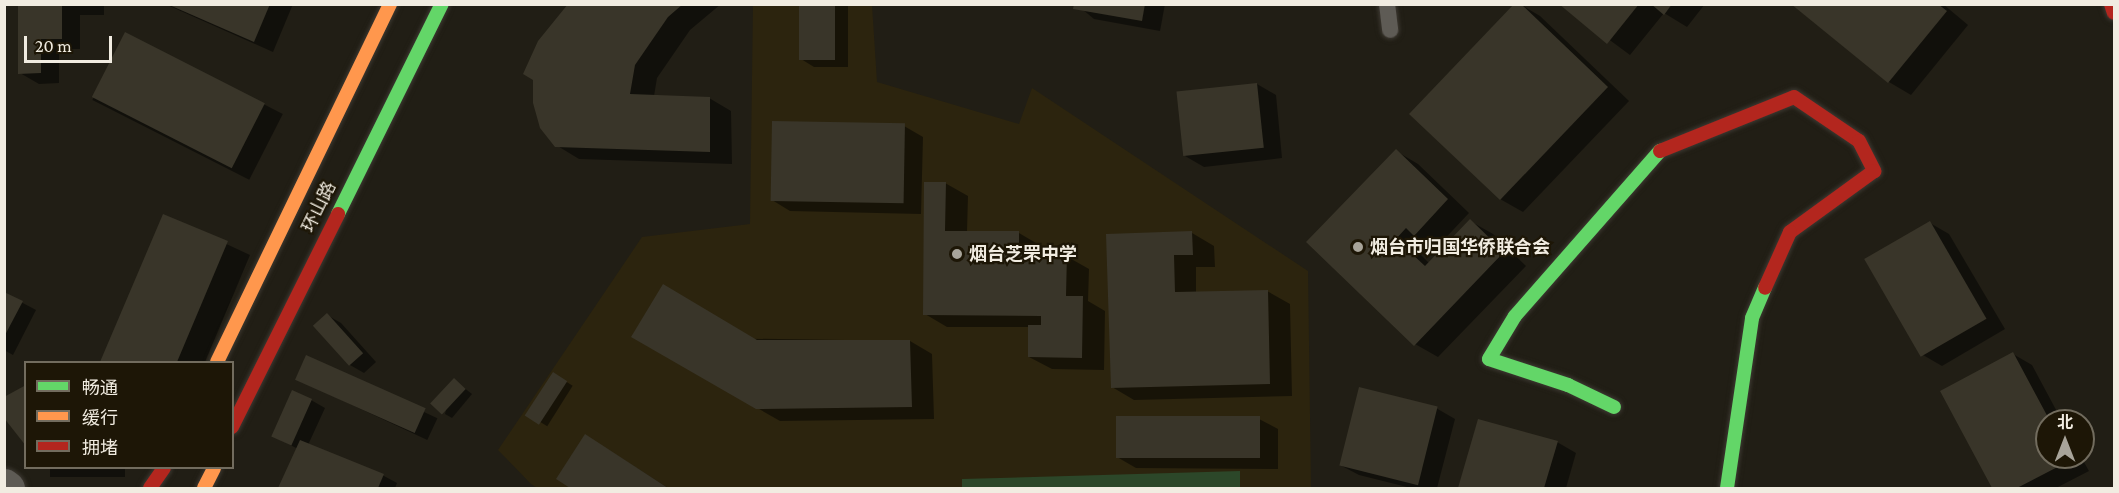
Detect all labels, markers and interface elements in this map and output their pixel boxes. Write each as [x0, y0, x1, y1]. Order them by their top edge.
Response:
scale bar [27, 24, 116, 62]
text: 20 m [35, 36, 72, 56]
street label: 环山路 [297, 178, 341, 236]
place label: 烟台市归国华侨联合会 [1370, 236, 1550, 258]
marker: 烟台市归国华侨联合会 [1351, 240, 1365, 254]
place label: 烟台芝罘中学 [969, 243, 1077, 265]
marker: 烟台芝罘中学 [950, 247, 964, 261]
legend [24, 361, 234, 469]
text: 畅通 [82, 378, 118, 398]
text: 缓行 [82, 408, 118, 428]
north arrow [2035, 409, 2095, 469]
text: 北 [2057, 414, 2073, 431]
text: 拥堵 [82, 438, 118, 458]

